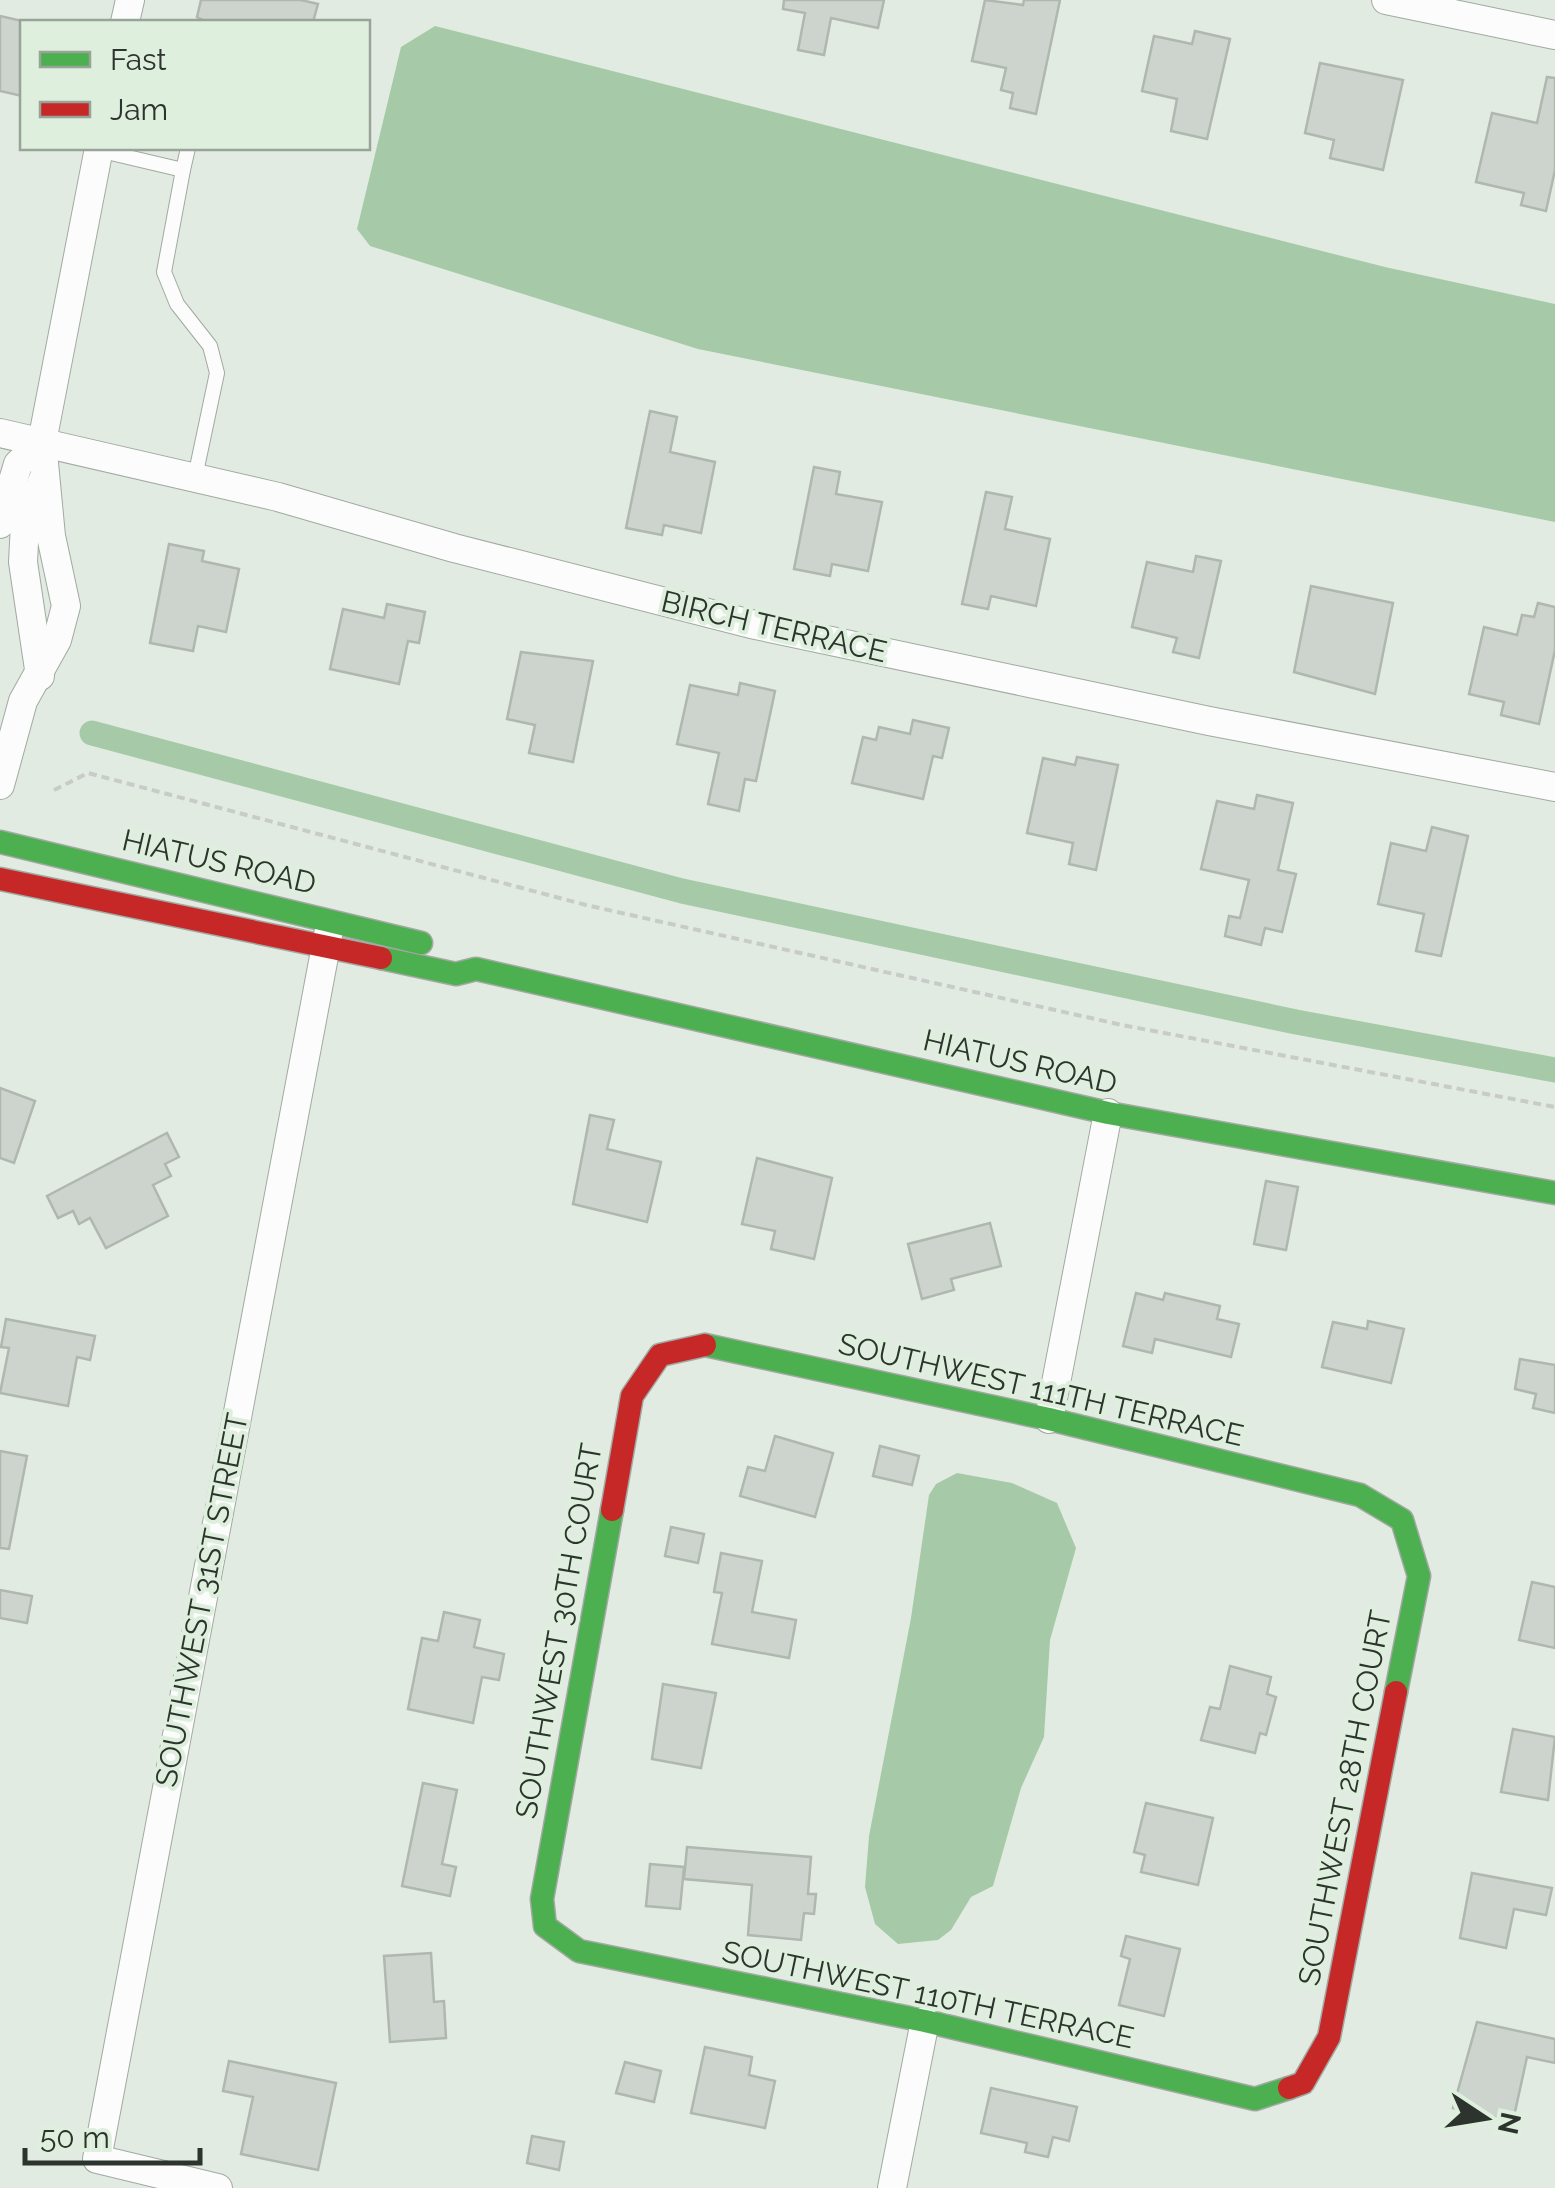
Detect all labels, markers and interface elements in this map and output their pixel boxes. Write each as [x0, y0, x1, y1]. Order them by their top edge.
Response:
legend [20, 20, 370, 150]
text: Fast [110, 42, 167, 77]
text: Jam [110, 92, 168, 127]
street label: BIRCH TERRACE [658, 584, 890, 669]
street label: HIATUS ROAD [119, 822, 319, 901]
street label: HIATUS ROAD [920, 1022, 1120, 1101]
street label: SOUTHWEST 111TH TERRACE [835, 1326, 1247, 1453]
street label: SOUTHWEST 31ST STREET [148, 1410, 255, 1790]
street label: SOUTHWEST 30TH COURT [508, 1441, 609, 1821]
street label: SOUTHWEST 28TH COURT [1291, 1607, 1398, 1988]
street label: SOUTHWEST 110TH TERRACE [719, 1934, 1137, 2055]
north arrow [1435, 2068, 1535, 2168]
scale bar [25, 2103, 200, 2165]
text: N [1491, 2109, 1527, 2137]
text: 50 m [40, 2120, 110, 2155]

